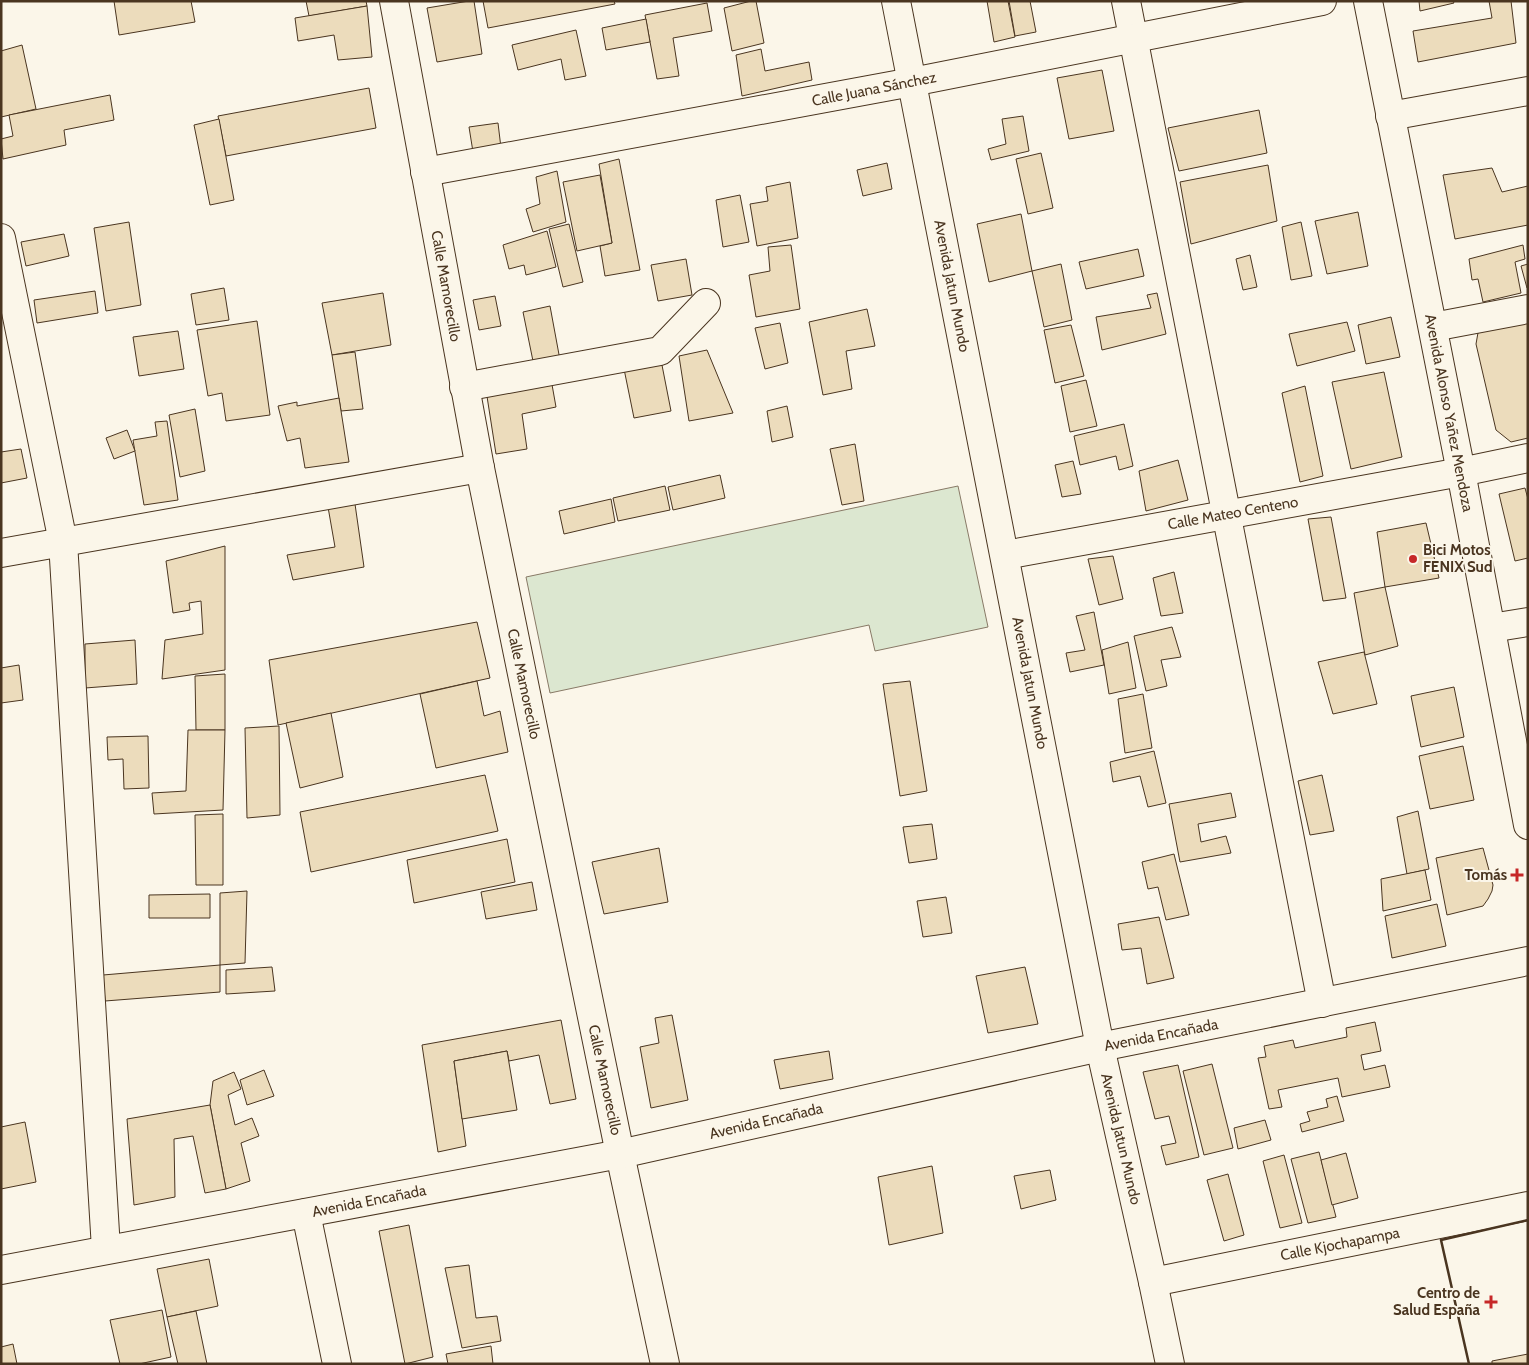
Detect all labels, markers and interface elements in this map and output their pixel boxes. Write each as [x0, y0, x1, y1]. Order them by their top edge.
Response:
street label: Calle Juana Sánchez [810, 68, 938, 110]
street label: Avenida Jatun Mundo [930, 218, 974, 354]
street label: Calle Mamorecillo [427, 229, 465, 343]
street label: Avenida Alonso Yañez Mendoza [1421, 313, 1477, 514]
street label: Calle Mateo Centeno [1166, 493, 1300, 533]
place label: Bici Motos FENIX Sud [1423, 541, 1492, 576]
marker: Bici Motos FENIX Sud [1407, 553, 1419, 565]
street label: Avenida Jatun Mundo [1008, 615, 1052, 751]
street label: Calle Mamorecillo [503, 627, 545, 741]
place label: Tomás [1464, 866, 1507, 884]
marker: Tomás [1511, 869, 1523, 881]
street label: Avenida Encañada [1102, 1015, 1220, 1055]
street label: Calle Mamorecillo [584, 1023, 626, 1137]
street label: Avenida Jatun Mundo [1097, 1072, 1145, 1206]
street label: Avenida Encañada [708, 1099, 825, 1143]
street label: Avenida Encañada [310, 1181, 428, 1221]
street label: Calle Kjochapampa [1279, 1223, 1402, 1264]
place label: Centro de Salud España [1393, 1284, 1481, 1319]
marker: Centro de Salud España [1484, 1295, 1498, 1309]

